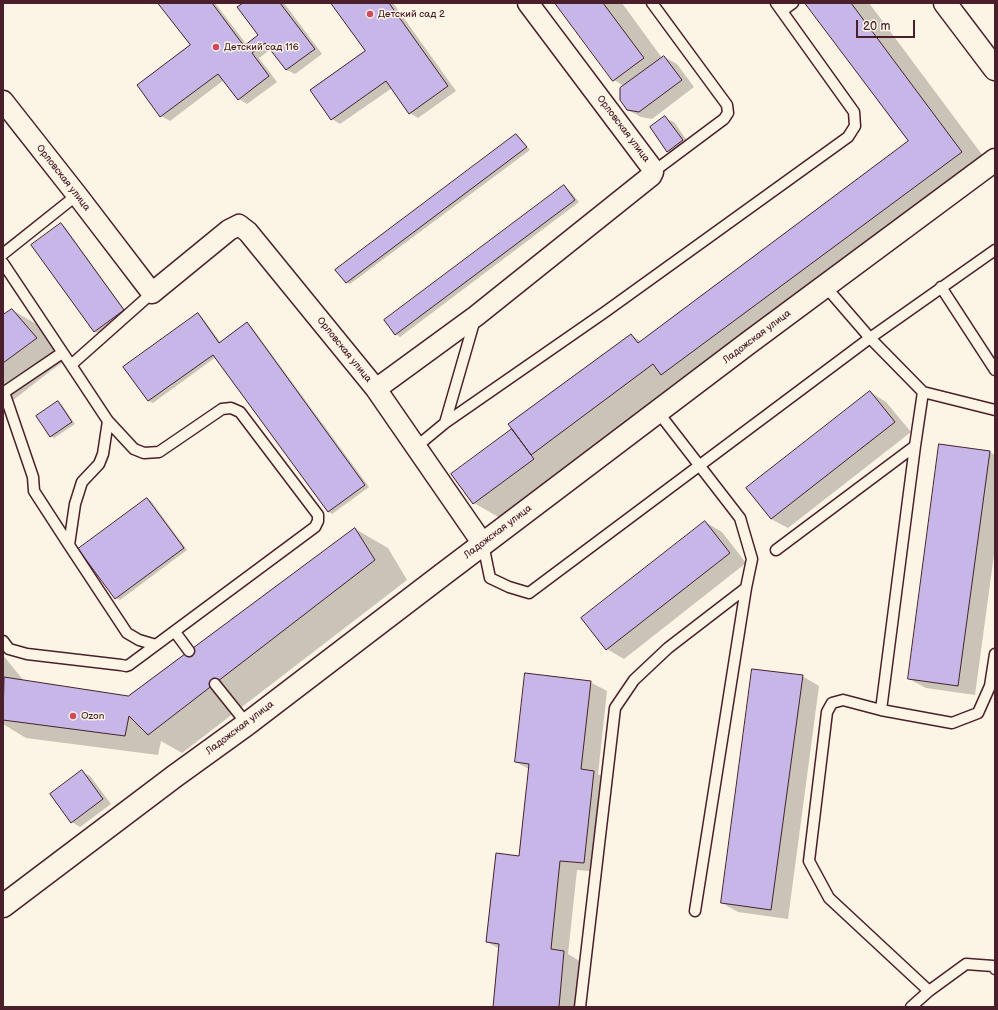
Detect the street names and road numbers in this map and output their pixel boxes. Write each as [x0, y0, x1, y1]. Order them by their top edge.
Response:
street label: Орловская улица [594, 93, 652, 165]
street label: Орловская улица [33, 142, 93, 214]
street label: Ладожская улица [721, 308, 793, 366]
street label: Орловская улица [314, 315, 374, 385]
street label: Ладожская улица [462, 503, 534, 561]
street label: Ладожская улица [204, 699, 276, 757]

